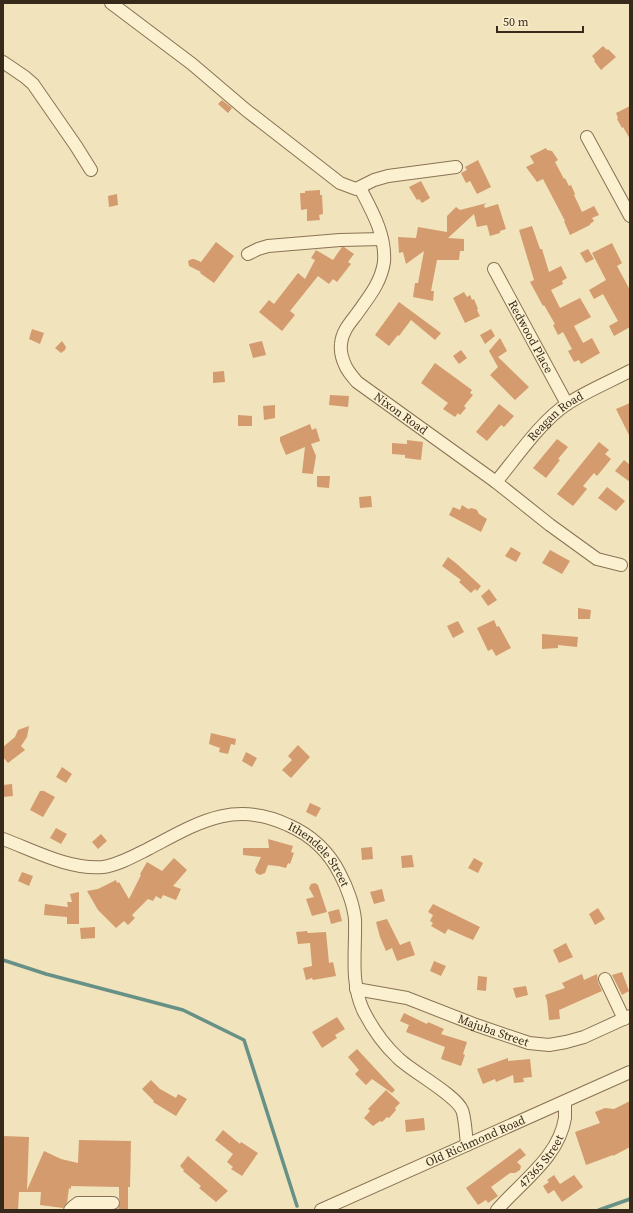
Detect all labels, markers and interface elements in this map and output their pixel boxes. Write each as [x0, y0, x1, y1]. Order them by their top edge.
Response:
scale bar [497, 8, 583, 34]
text: 50 m [503, 14, 529, 30]
street label: Redwood Place [504, 297, 557, 376]
street label: Reagan Road [524, 388, 586, 445]
street label: Nixon Road [371, 389, 431, 438]
street label: Ithendele Street [285, 818, 353, 889]
street label: Majuba Street [456, 1011, 531, 1050]
street label: Old Richmond Road [423, 1112, 528, 1170]
street label: 47365 Street [515, 1132, 567, 1191]

